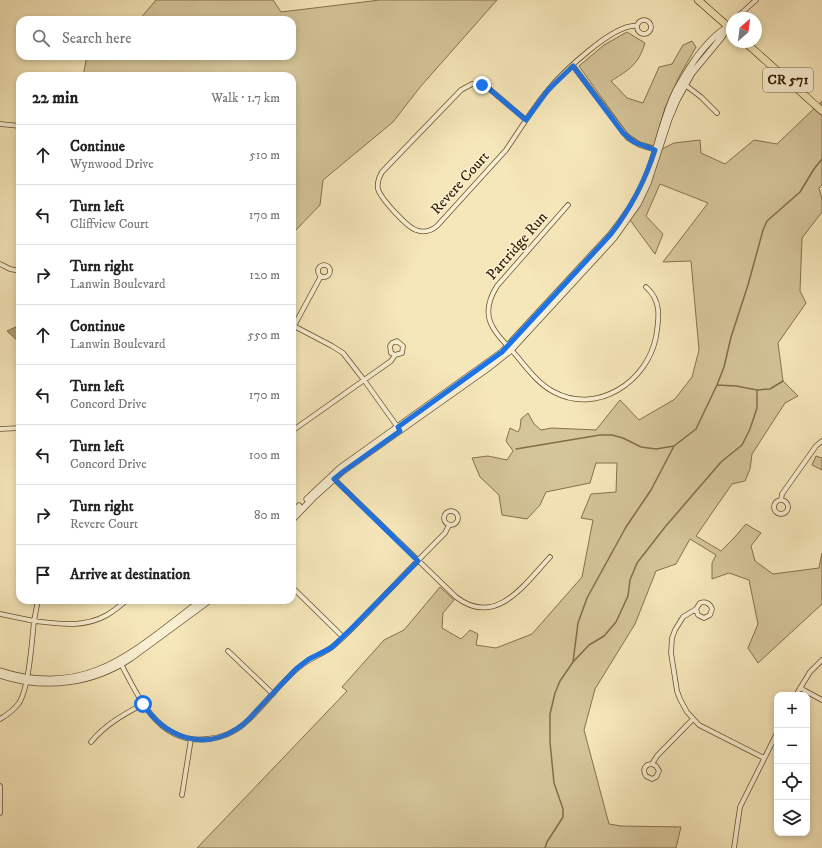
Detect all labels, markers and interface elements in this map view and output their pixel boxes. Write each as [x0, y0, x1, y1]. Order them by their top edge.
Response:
north arrow [726, 12, 762, 48]
search box [16, 16, 296, 60]
icon: search [30, 27, 52, 49]
text: Search here [62, 29, 131, 48]
road number: CR 571 [763, 68, 813, 92]
route end [473, 76, 491, 94]
text: 22 min [32, 87, 78, 109]
text: Walk · 1.7 km [211, 90, 280, 106]
text: Continue [70, 137, 125, 156]
icon: ahead [32, 144, 54, 166]
text: 510 m [249, 147, 280, 163]
street label: Revere Court [427, 147, 494, 219]
text: Wynwood Drive [70, 156, 154, 172]
text: Turn left [70, 197, 124, 216]
icon: left [32, 204, 54, 226]
text: 170 m [249, 207, 280, 223]
street label: Partridge Run [482, 208, 552, 284]
text: Cliffview Court [70, 216, 149, 232]
text: Turn right [70, 257, 133, 276]
icon: right [32, 264, 54, 286]
text: 120 m [249, 267, 280, 283]
text: Lanwin Boulevard [70, 276, 165, 292]
text: Continue [70, 317, 125, 336]
icon: ahead [32, 324, 54, 346]
text: 550 m [248, 327, 280, 343]
text: Lanwin Boulevard [70, 336, 165, 352]
text: Turn left [70, 377, 124, 396]
icon: left [32, 384, 54, 406]
text: 170 m [249, 387, 280, 403]
text: Concord Drive [70, 396, 147, 412]
text: Turn left [70, 437, 124, 456]
icon: left [32, 444, 54, 466]
text: 100 m [249, 447, 280, 463]
text: Concord Drive [70, 456, 147, 472]
text: Turn right [70, 497, 133, 516]
icon: right [32, 504, 54, 526]
text: 80 m [254, 507, 280, 523]
text: Revere Court [70, 516, 138, 532]
icon: arrive [32, 564, 54, 586]
text: Arrive at destination [70, 565, 190, 584]
map controls [774, 692, 810, 836]
button: + [774, 692, 810, 728]
route start [134, 695, 152, 713]
button: − [774, 728, 810, 764]
button: locate [774, 764, 810, 800]
button: layers [774, 800, 810, 836]

